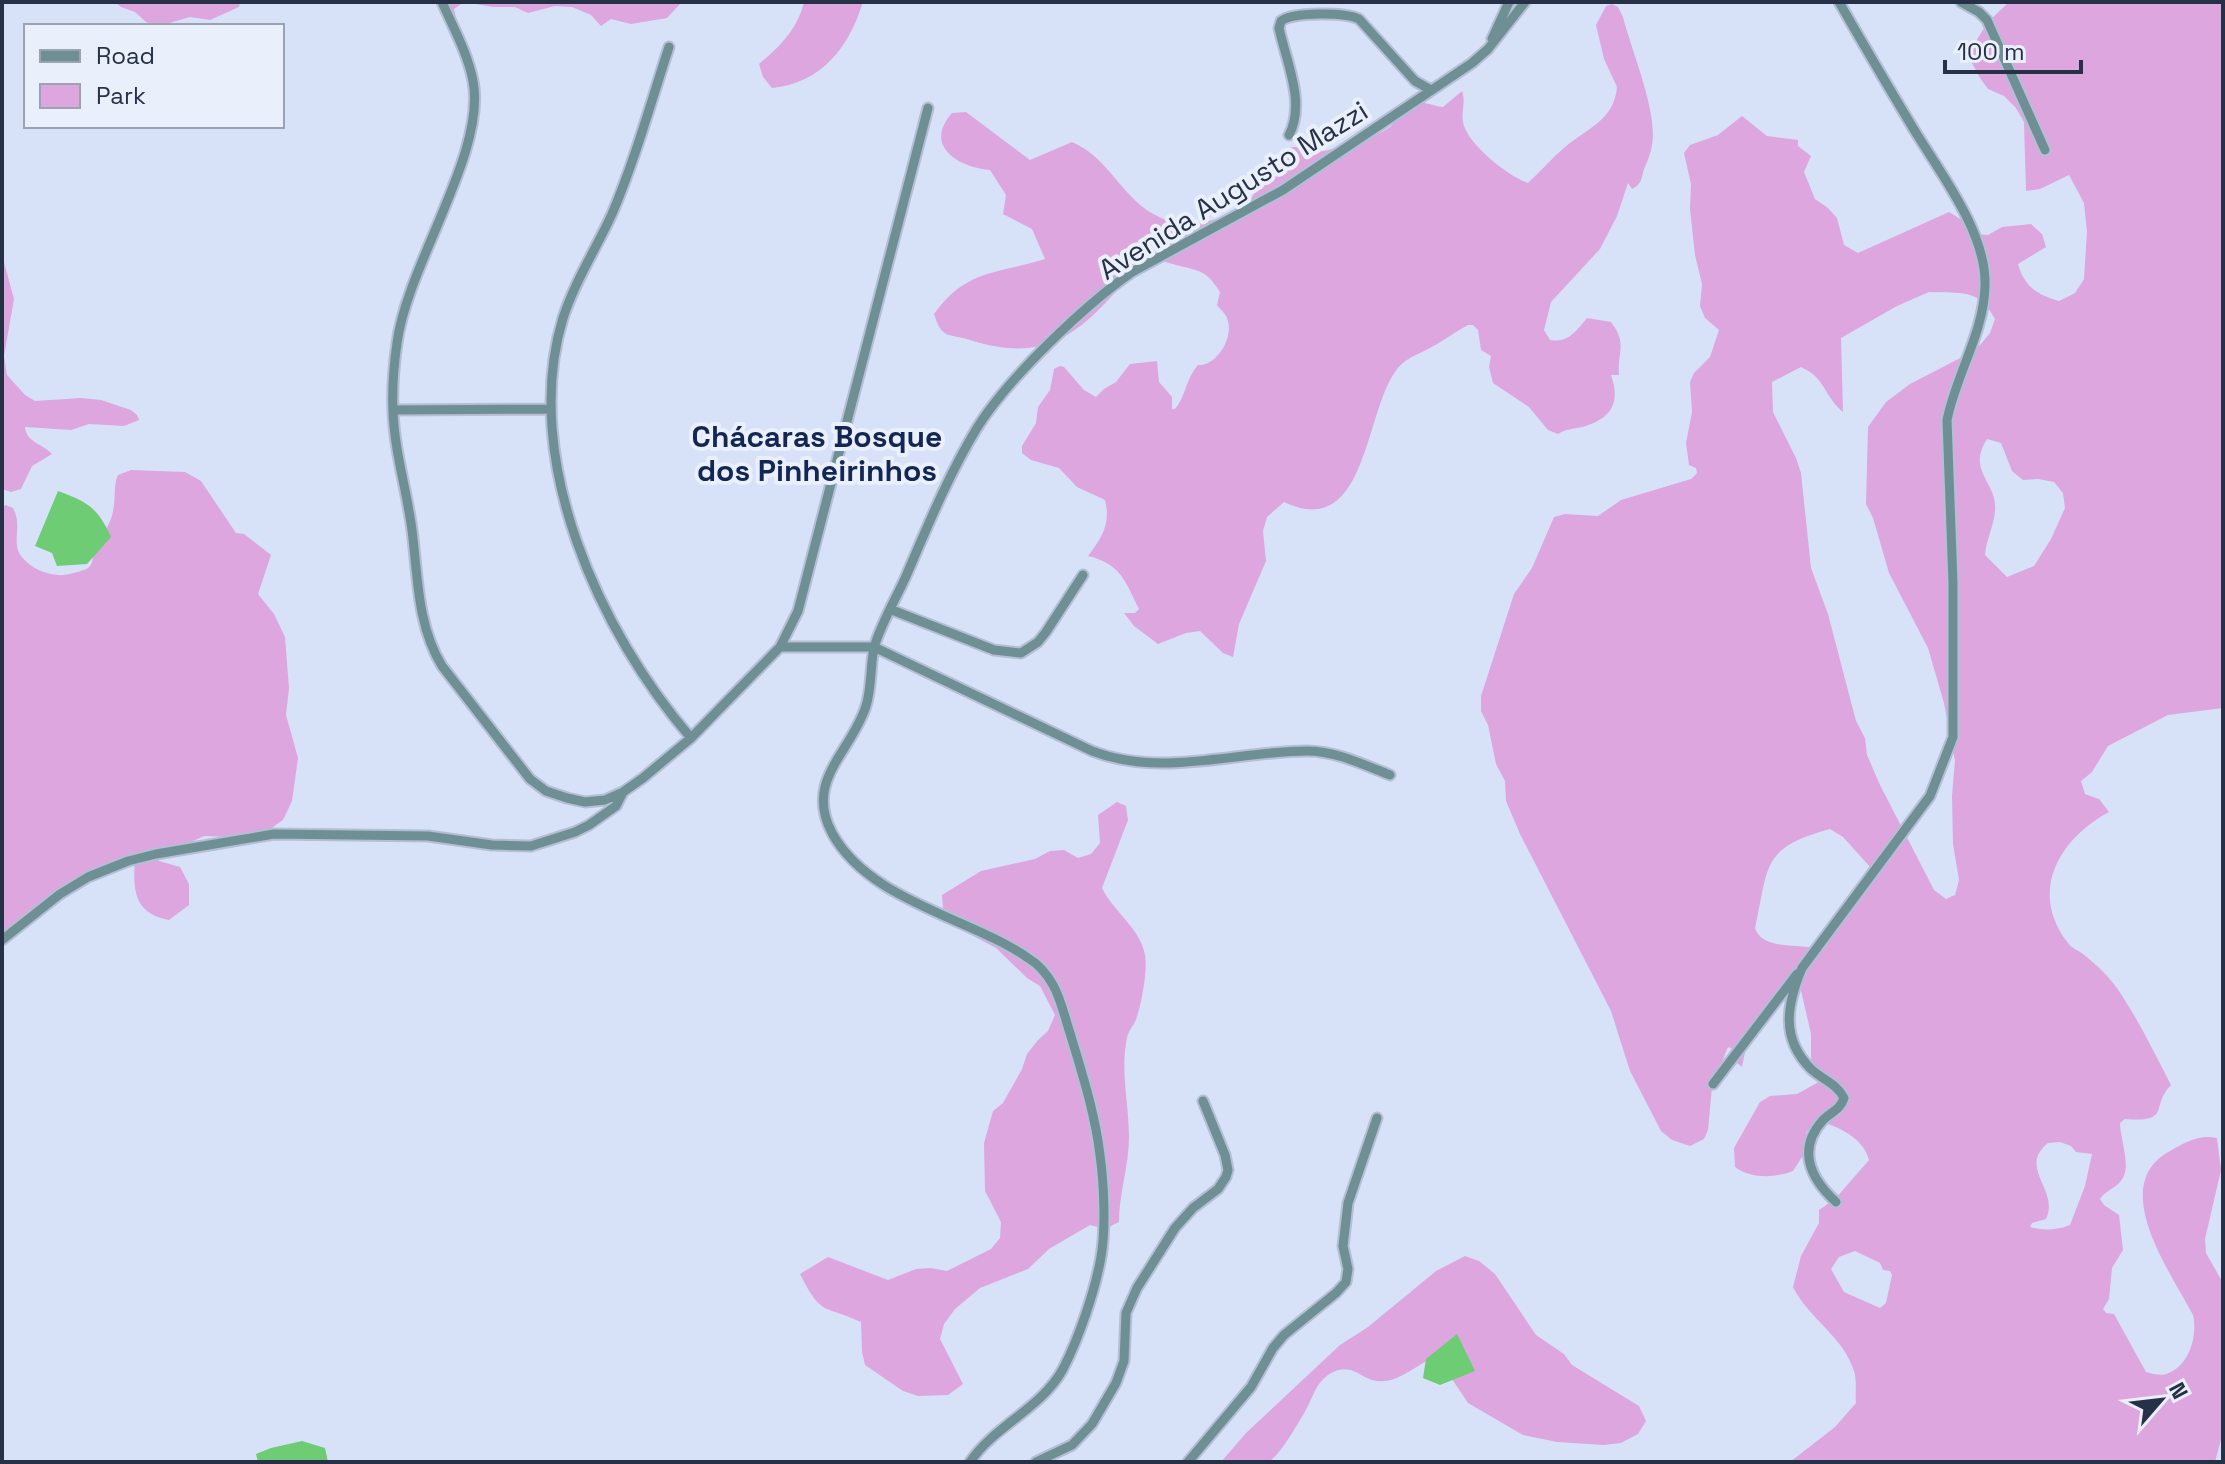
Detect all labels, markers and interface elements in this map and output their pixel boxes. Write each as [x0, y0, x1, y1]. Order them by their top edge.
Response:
legend [24, 24, 284, 128]
scale bar [1945, 24, 2081, 74]
text: 100 m [1957, 36, 2025, 67]
text: Road [96, 40, 155, 71]
text: Park [96, 80, 146, 111]
street label: Avenida Augusto Mazzi [1092, 92, 1374, 288]
district label: Chácaras Bosque dos Pinheirinhos [692, 417, 942, 490]
north arrow [2121, 1360, 2201, 1440]
text: N [2163, 1378, 2194, 1404]

